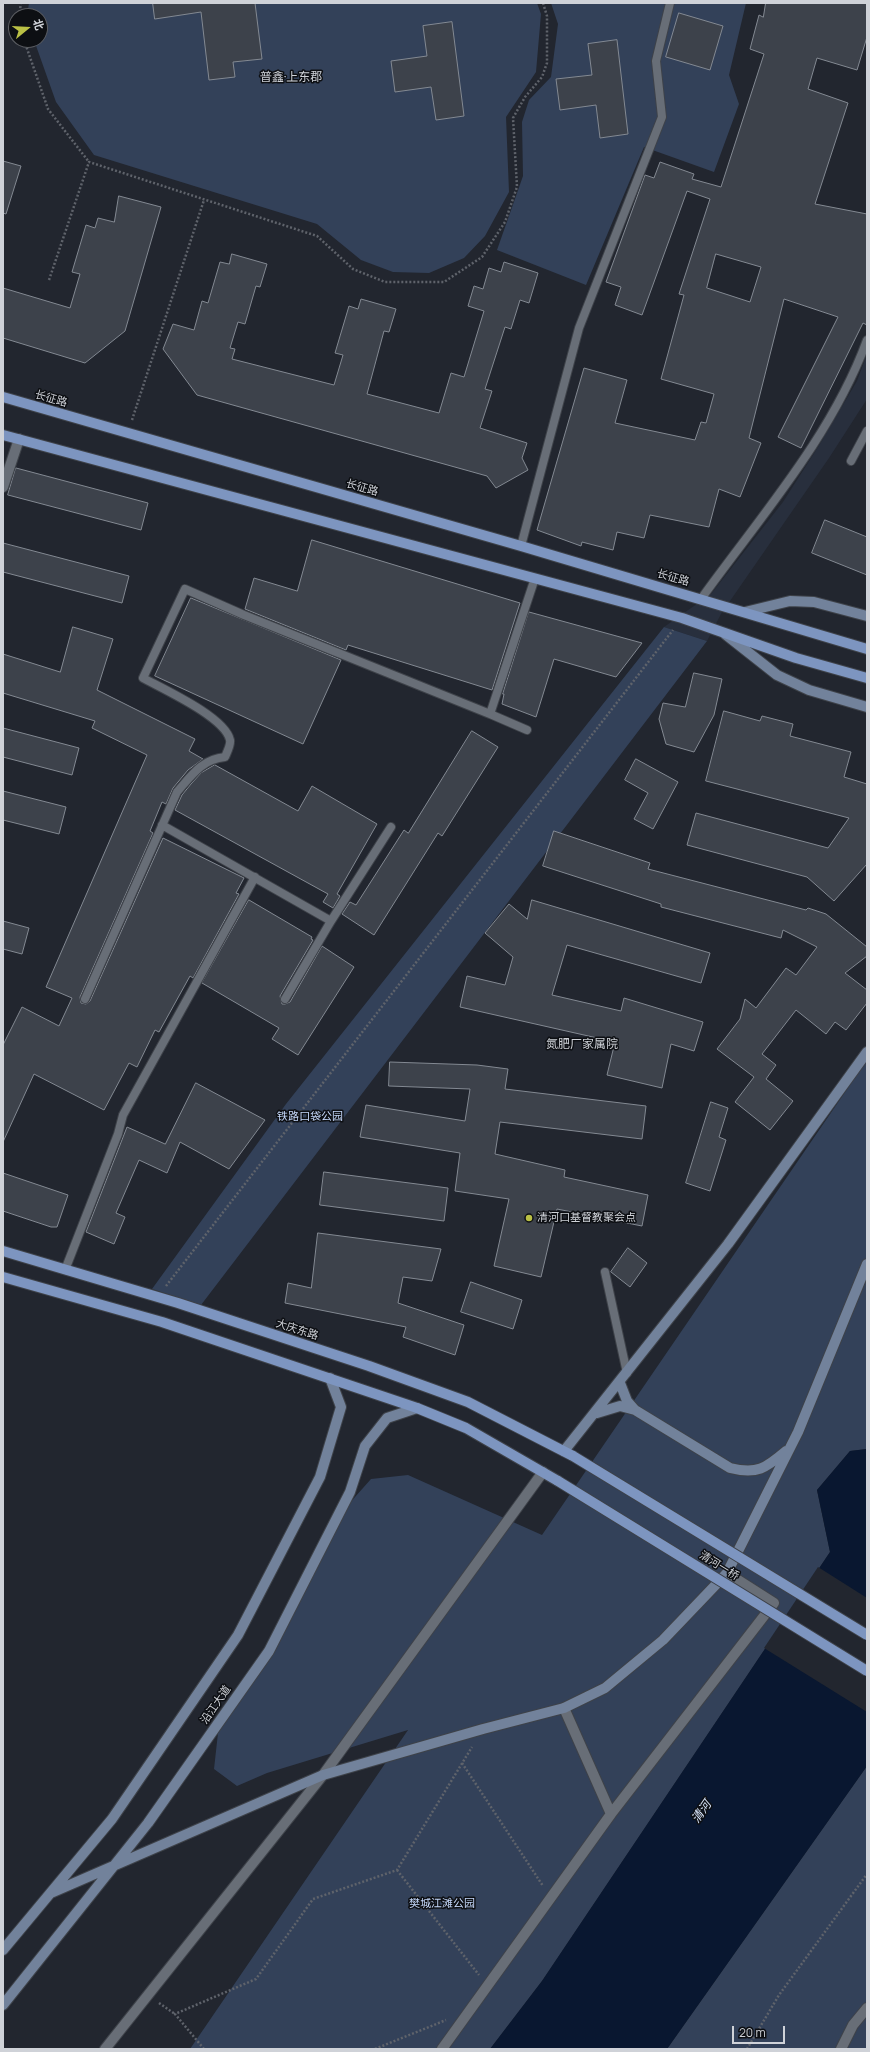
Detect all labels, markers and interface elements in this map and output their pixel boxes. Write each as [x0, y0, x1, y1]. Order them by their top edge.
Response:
north arrow [8, 8, 48, 48]
text: 北 [30, 17, 48, 32]
district label: 普鑫·上东郡 [260, 71, 322, 85]
street label: 长征路 [33, 388, 69, 410]
street label: 长征路 [344, 477, 380, 499]
street label: 长征路 [655, 567, 691, 589]
district label: 氮肥厂家属院 [546, 1038, 618, 1052]
park label: 铁路口袋公园 [277, 1110, 343, 1124]
place label: 清河口基督教聚会点 [537, 1211, 636, 1225]
marker: 清河口基督教聚会点 [524, 1213, 534, 1223]
street label: 大庆东路 [274, 1317, 320, 1343]
street label: 清河一桥 [697, 1549, 741, 1583]
street label: 沿江大道 [198, 1683, 234, 1727]
water label: 清河 [689, 1798, 715, 1826]
park label: 樊城江滩公园 [409, 1897, 475, 1911]
scale bar [734, 2018, 787, 2044]
text: 20 m [739, 2024, 766, 2041]

